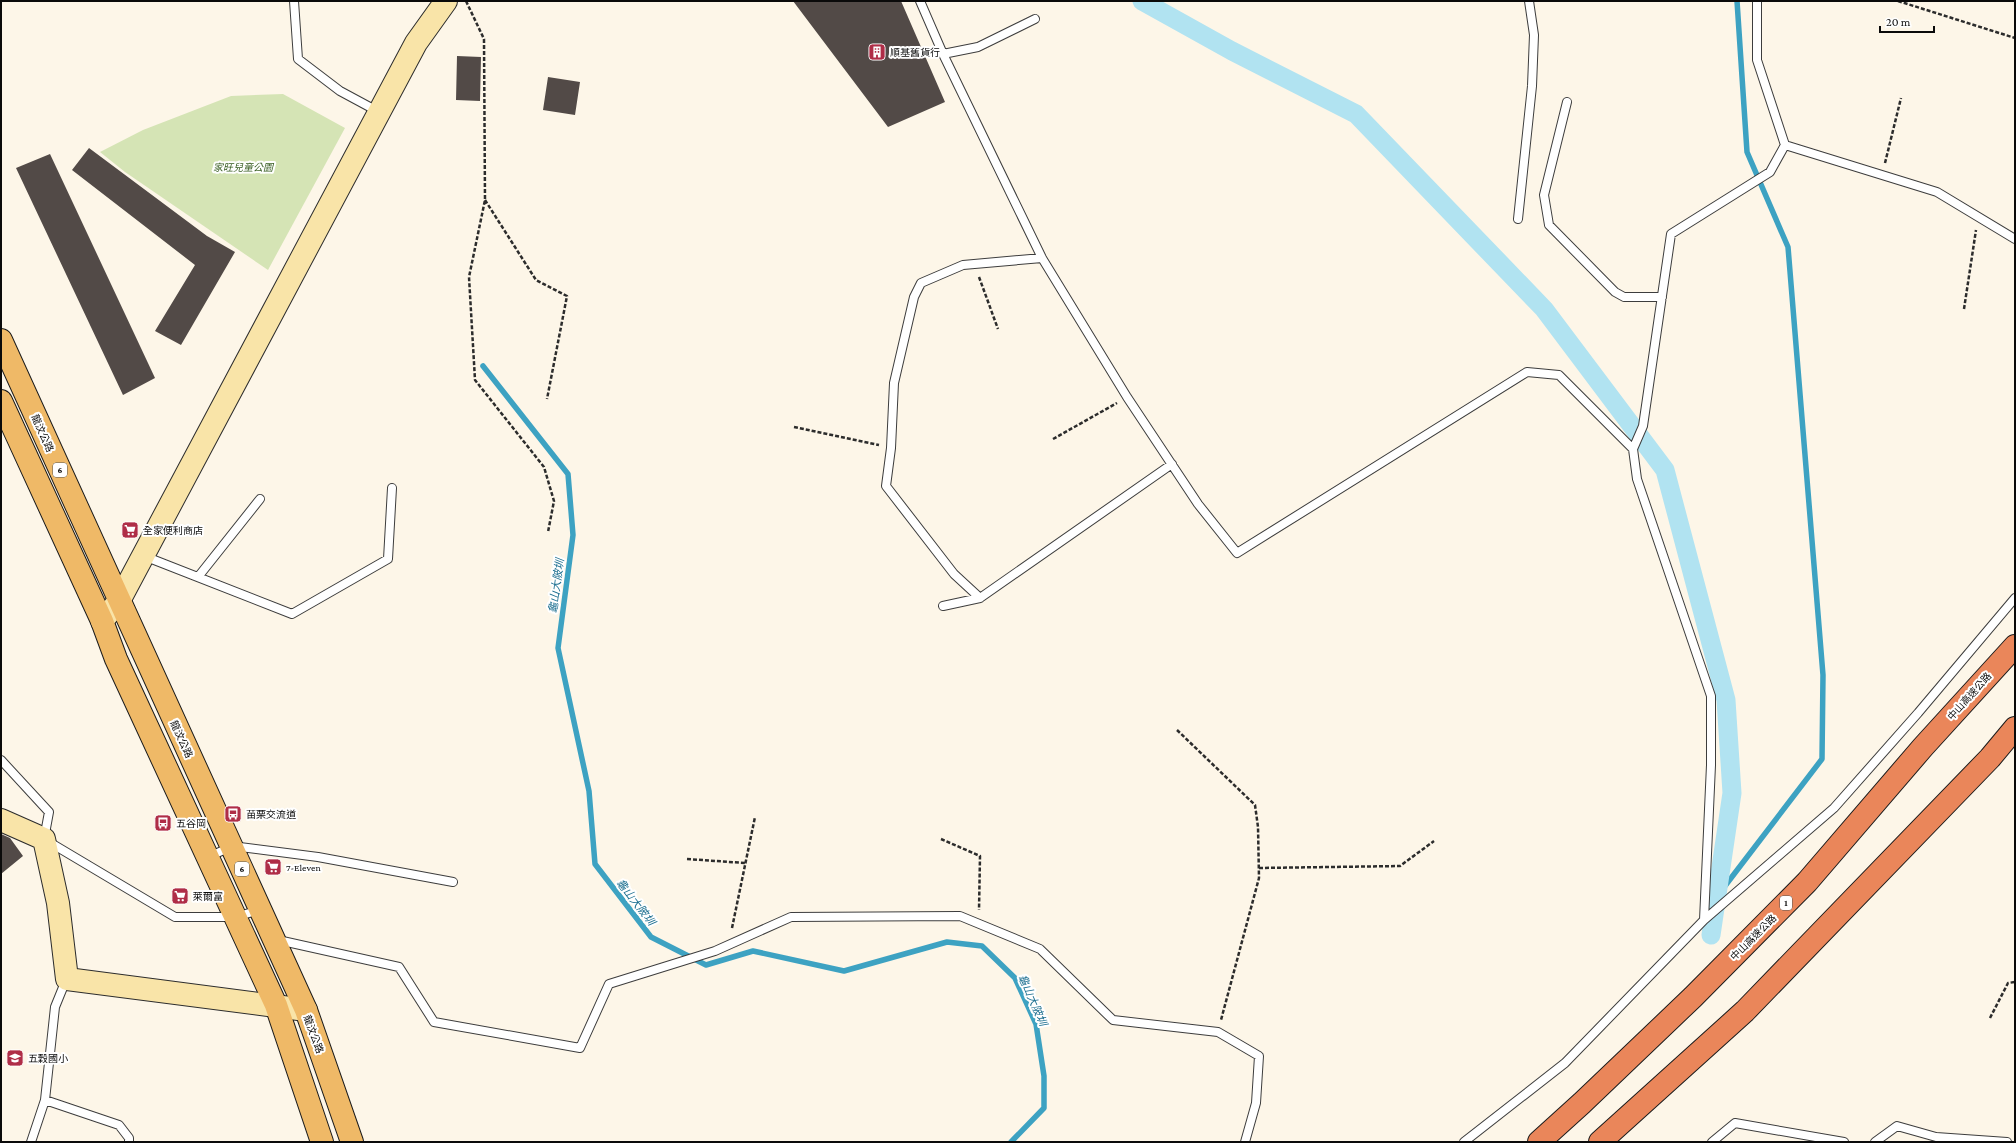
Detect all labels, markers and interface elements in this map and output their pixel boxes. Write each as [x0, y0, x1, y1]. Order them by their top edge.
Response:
scale bar [1880, 8, 1934, 34]
text: 20 m [1886, 15, 1911, 29]
building icon: 順基舊貨行 [867, 42, 887, 62]
place label: 順基舊貨行 [890, 47, 940, 58]
park label: 家旺兒童公園 [213, 162, 275, 173]
street label: 龍汶公路 [29, 413, 56, 454]
road number: 6 [53, 463, 67, 477]
supermarket icon: 全家便利商店 [120, 520, 140, 540]
place label: 全家便利商店 [143, 525, 203, 536]
water label: 龜山大陂圳 [546, 556, 566, 614]
street label: 中山高速公路 [1945, 670, 1994, 722]
street label: 龍汶公路 [168, 719, 195, 760]
bus stop icon: 苗栗交流道 [223, 804, 243, 824]
place label: 苗栗交流道 [246, 809, 296, 820]
bus stop icon: 五谷岡 [153, 813, 173, 833]
place label: 五谷岡 [176, 818, 206, 829]
supermarket icon: 7-Eleven [263, 857, 283, 877]
road number: 6 [235, 862, 249, 876]
place label: 7-Eleven [286, 862, 321, 873]
water label: 龜山大陂圳 [614, 877, 659, 929]
supermarket icon: 萊爾富 [170, 886, 190, 906]
place label: 萊爾富 [193, 891, 223, 902]
road number: 1 [1780, 896, 1792, 910]
street label: 中山高速公路 [1728, 912, 1778, 962]
water label: 龜山大陂圳 [1016, 972, 1050, 1029]
street label: 龍汶公路 [302, 1013, 326, 1055]
school or university icon: 五穀國小 [5, 1048, 25, 1068]
place label: 五穀國小 [28, 1053, 68, 1064]

